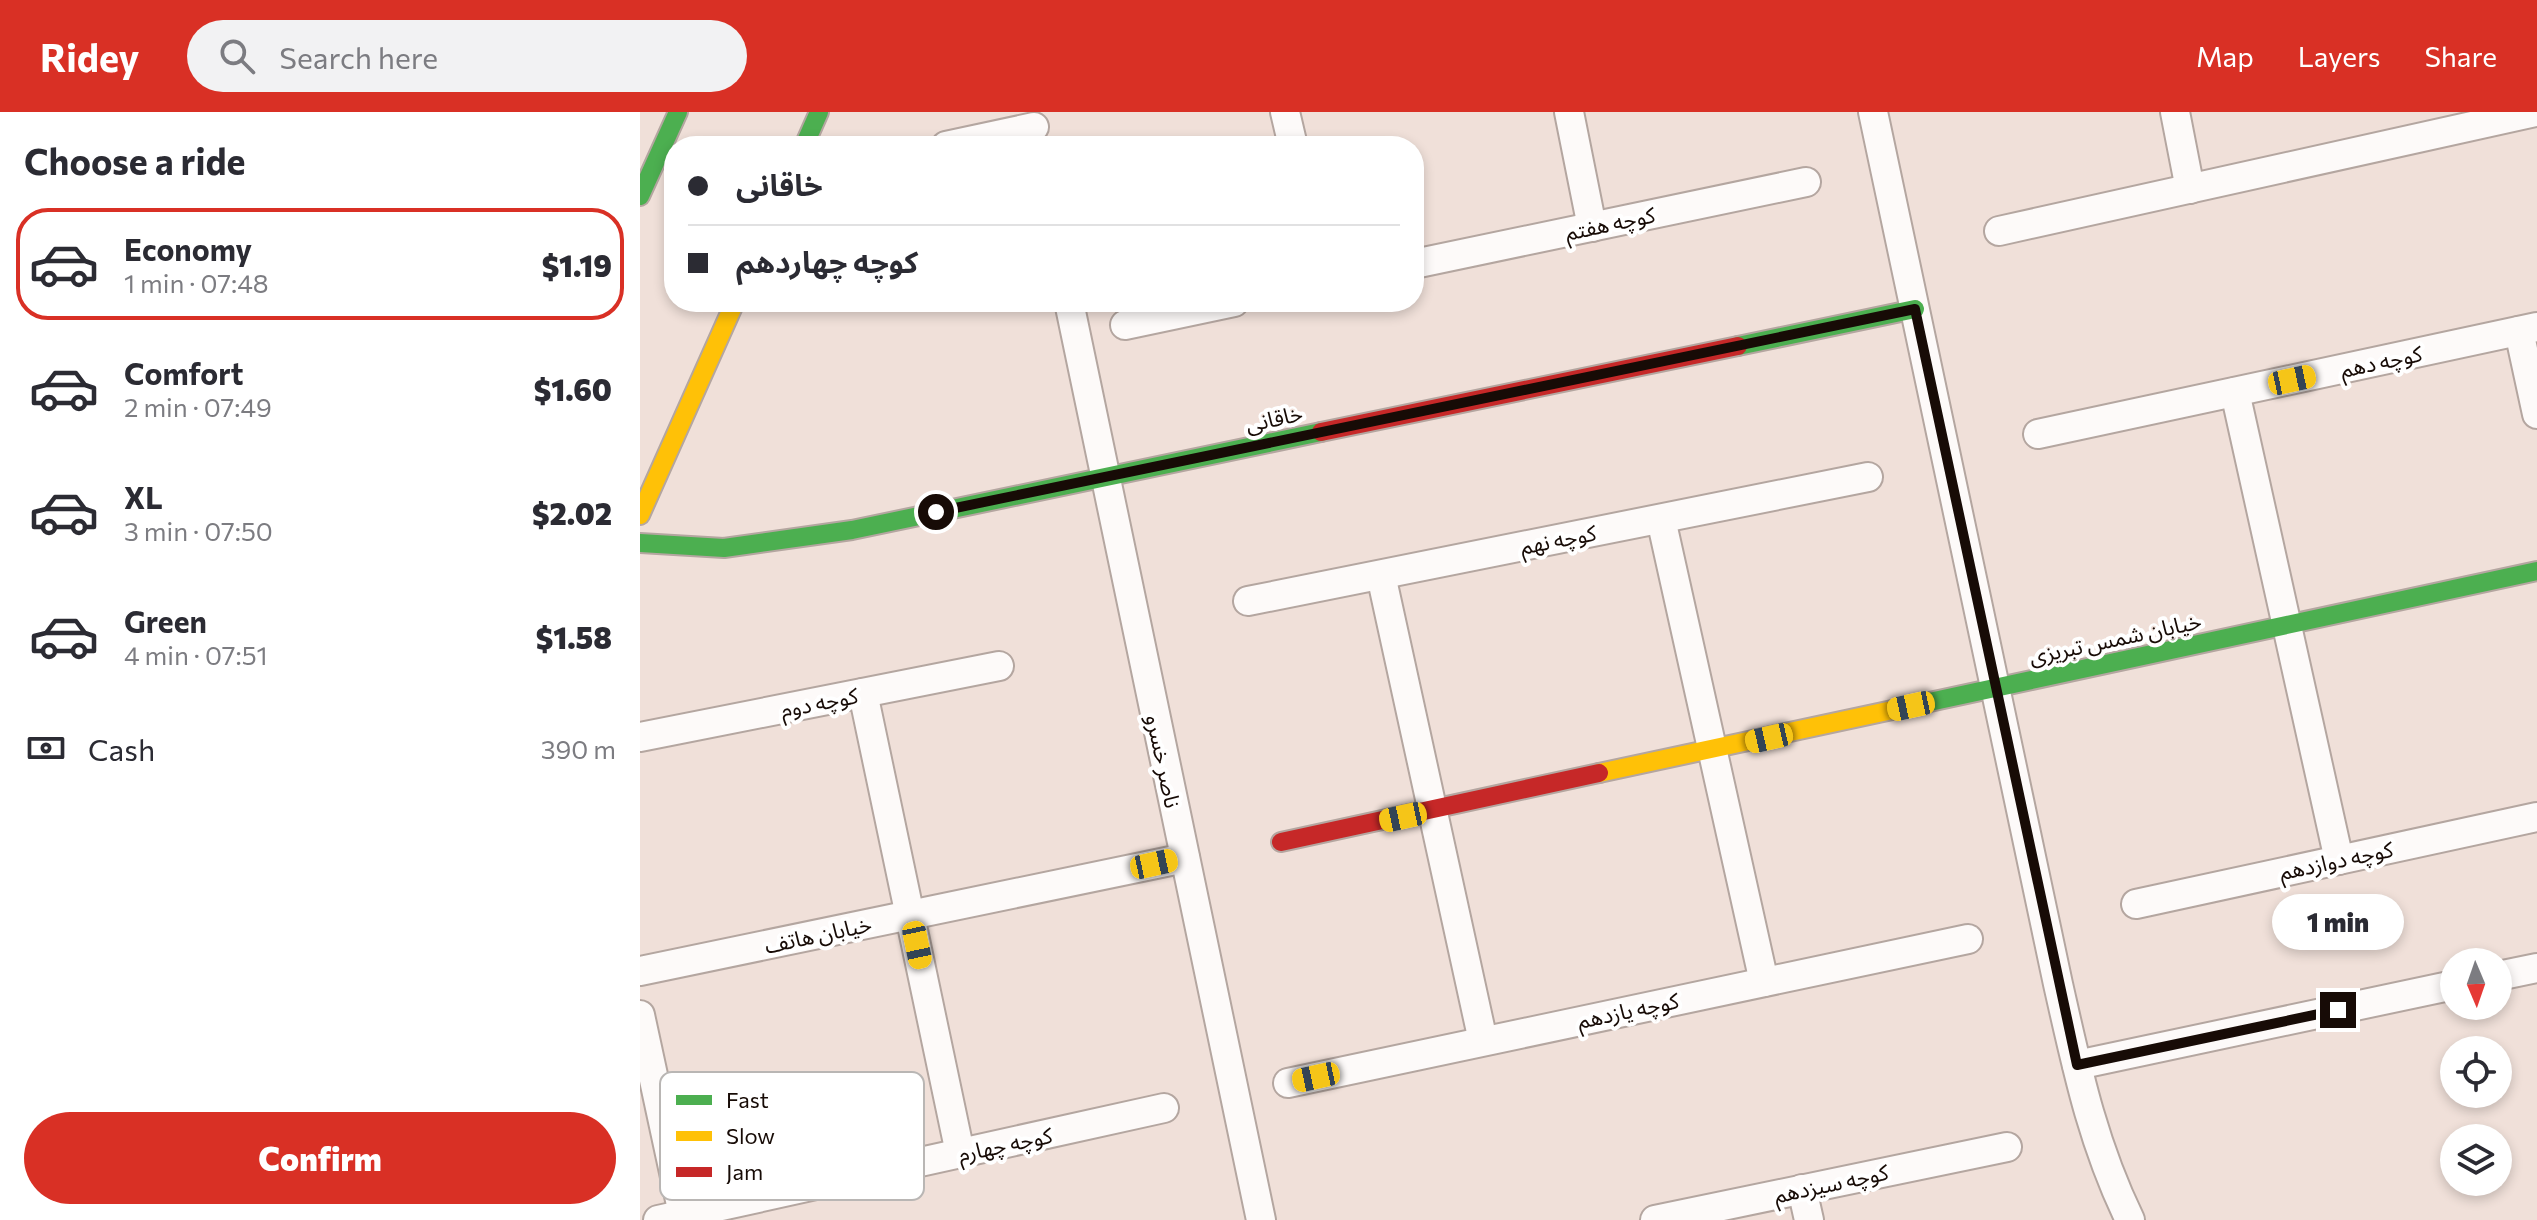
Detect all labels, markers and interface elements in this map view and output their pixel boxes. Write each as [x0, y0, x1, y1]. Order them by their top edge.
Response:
search box [187, 20, 747, 92]
text: Ridey [40, 33, 139, 80]
icon: search [215, 34, 259, 78]
text: Search here [279, 38, 438, 75]
text: Map [2196, 39, 2254, 73]
text: Layers [2298, 39, 2380, 73]
text: Share [2424, 39, 2497, 73]
text: Choose a ride [24, 138, 245, 182]
text: خاقانی [736, 165, 823, 202]
street label: کوچه هفتم [1562, 200, 1659, 250]
icon: car [28, 228, 100, 300]
text: Economy [124, 230, 252, 267]
text: کوچه چهاردهم [736, 242, 918, 279]
text: $1.19 [542, 246, 612, 283]
text: 1 min · 07:48 [124, 267, 269, 298]
street label: کوچه دهم [2338, 339, 2426, 387]
icon: car [28, 352, 100, 424]
text: Comfort [124, 354, 243, 391]
car [2266, 363, 2318, 397]
text: $1.60 [534, 370, 612, 407]
text: 2 min · 07:49 [124, 391, 272, 422]
street label: خاقانی [1243, 399, 1305, 437]
icon: car [28, 476, 100, 548]
text: XL [124, 478, 163, 515]
text: $2.02 [532, 494, 612, 531]
route start [918, 494, 954, 530]
text: 3 min · 07:50 [124, 515, 273, 546]
street label: کوچه نهم [1518, 518, 1600, 564]
icon: car [28, 600, 100, 672]
text: Green [124, 602, 207, 639]
street label: خیابان شمس تبریزی [2026, 607, 2204, 669]
text: $1.58 [536, 618, 612, 655]
text: 4 min · 07:51 [124, 639, 268, 670]
street label: کوچه دوم [778, 681, 862, 727]
car [1885, 689, 1937, 723]
street label: ناصر خسرو [1141, 712, 1187, 810]
car [1743, 721, 1795, 755]
icon: cash [24, 726, 68, 770]
text: Cash [88, 730, 155, 767]
text: 390 m [541, 733, 616, 764]
car [1377, 800, 1429, 834]
street label: کوچه دوازدهم [2277, 835, 2397, 889]
car [1128, 847, 1180, 881]
callout: 1 min [2272, 894, 2404, 950]
text: 1 min [2307, 906, 2369, 937]
street label: خیابان هاتف [762, 909, 874, 959]
car [900, 919, 934, 971]
north arrow [2440, 948, 2512, 1020]
map controls [2440, 948, 2512, 1196]
street label: کوچه یازدهم [1575, 986, 1683, 1038]
route end [2320, 992, 2356, 1028]
button: locate [2440, 1036, 2512, 1108]
car [1290, 1060, 1342, 1094]
legend [660, 1072, 924, 1200]
text: Fast [726, 1086, 769, 1113]
button: Confirm [24, 1112, 616, 1204]
street label: کوچه چهارم [955, 1121, 1056, 1171]
text: Slow [726, 1122, 775, 1149]
button: layers [2440, 1124, 2512, 1196]
text: Jam [726, 1158, 763, 1185]
street label: کوچه سیزدهم [1771, 1158, 1892, 1212]

